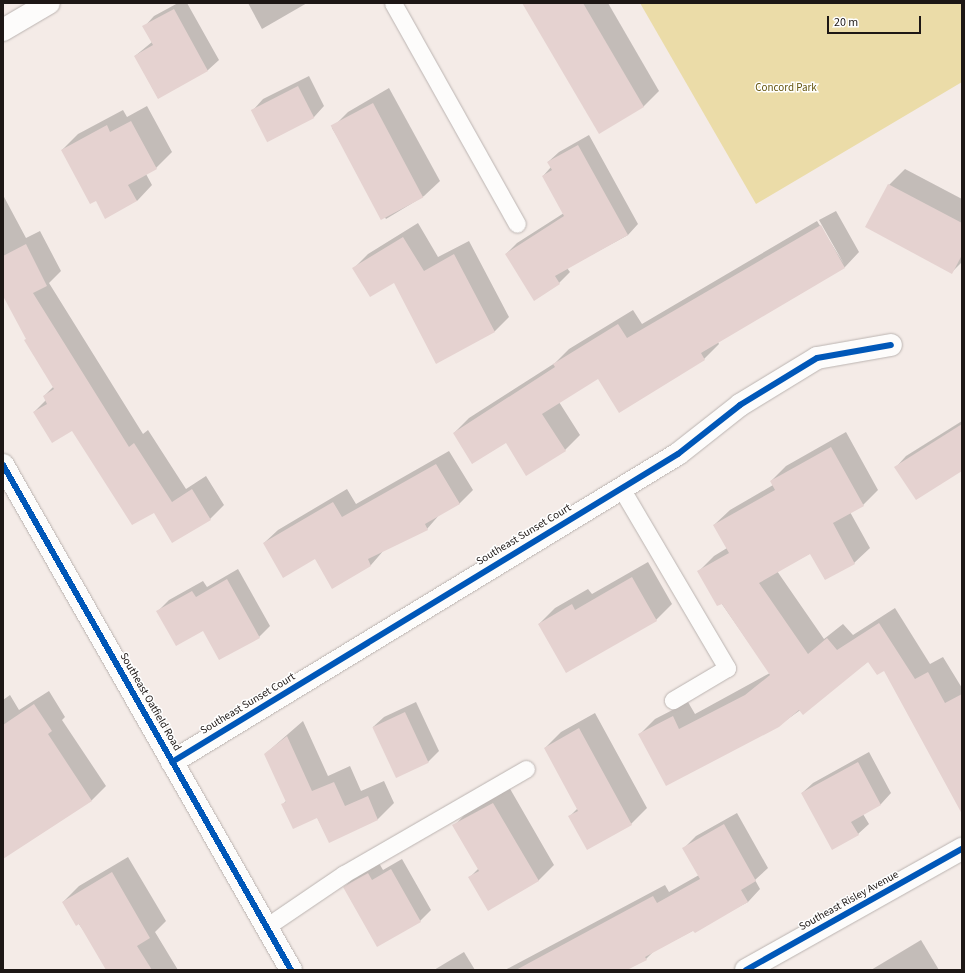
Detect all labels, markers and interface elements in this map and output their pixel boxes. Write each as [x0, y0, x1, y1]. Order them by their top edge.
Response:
scale bar [829, 8, 923, 34]
text: 20 m [834, 14, 858, 31]
park label: Concord Park [755, 81, 817, 95]
street label: Southeast Sunset Court [474, 501, 574, 569]
street label: Southeast Oatfield Road [117, 651, 183, 753]
street label: Southeast Sunset Court [198, 670, 298, 738]
street label: Southeast Risley Avenue [797, 868, 901, 934]

